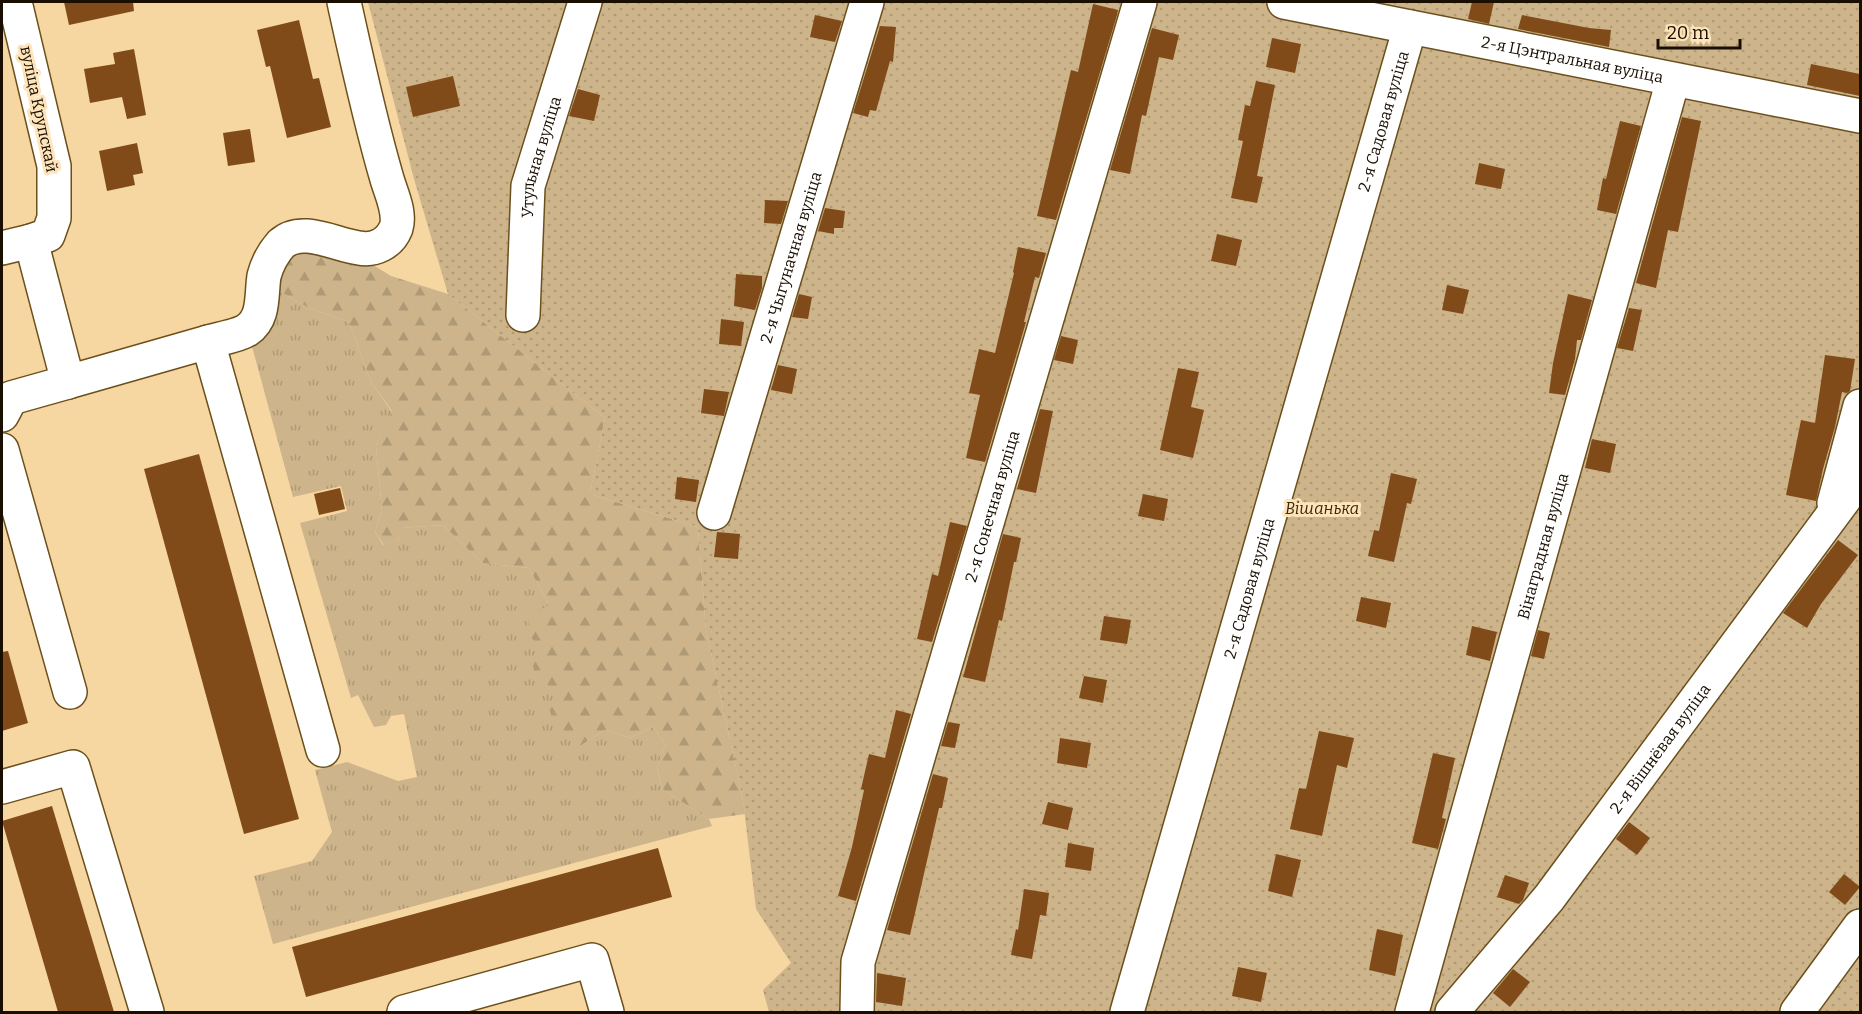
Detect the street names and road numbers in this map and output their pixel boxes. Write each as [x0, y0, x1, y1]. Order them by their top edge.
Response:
street label: 2-я Цэнтральная вуліца [1480, 32, 1665, 86]
street label: вуліца Крупскай [16, 44, 62, 174]
street label: 2-я Садовая вуліца [1354, 48, 1412, 194]
street label: Утульная вуліца [517, 94, 565, 218]
street label: 2-я Чыгуначная вуліца [756, 169, 825, 345]
street label: 2-я Сонечная вуліца [961, 428, 1023, 584]
street label: Вінаградная вуліца [1513, 470, 1572, 621]
street label: 2-я Садовая вуліца [1220, 515, 1278, 661]
street label: 2-я Вішнёвая вуліца [1606, 680, 1714, 817]

